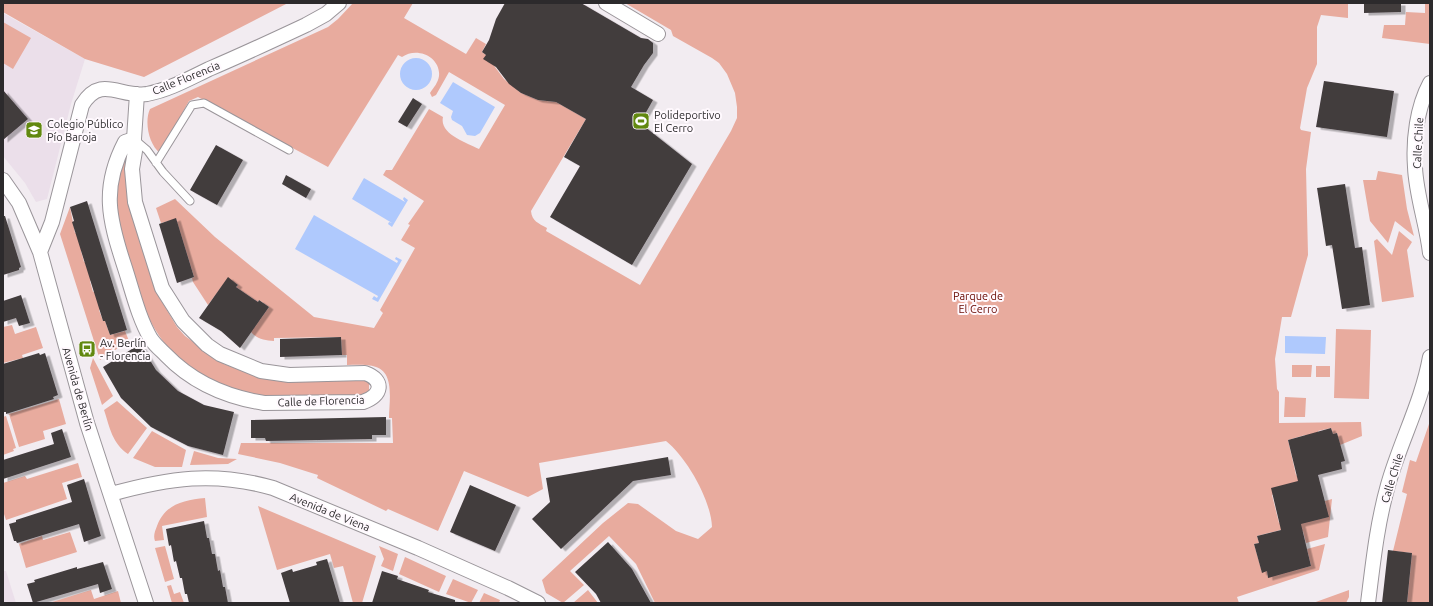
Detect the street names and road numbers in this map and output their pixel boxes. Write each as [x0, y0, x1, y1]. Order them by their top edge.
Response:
street label: Calle Florencia [150, 59, 222, 97]
street label: Calle Chile [1411, 117, 1425, 169]
street label: Avenida de Berlín [60, 346, 96, 432]
street label: Calle de Florencia [277, 393, 365, 409]
street label: Calle Chile [1379, 452, 1405, 504]
street label: Avenida de Viena [288, 491, 372, 533]

